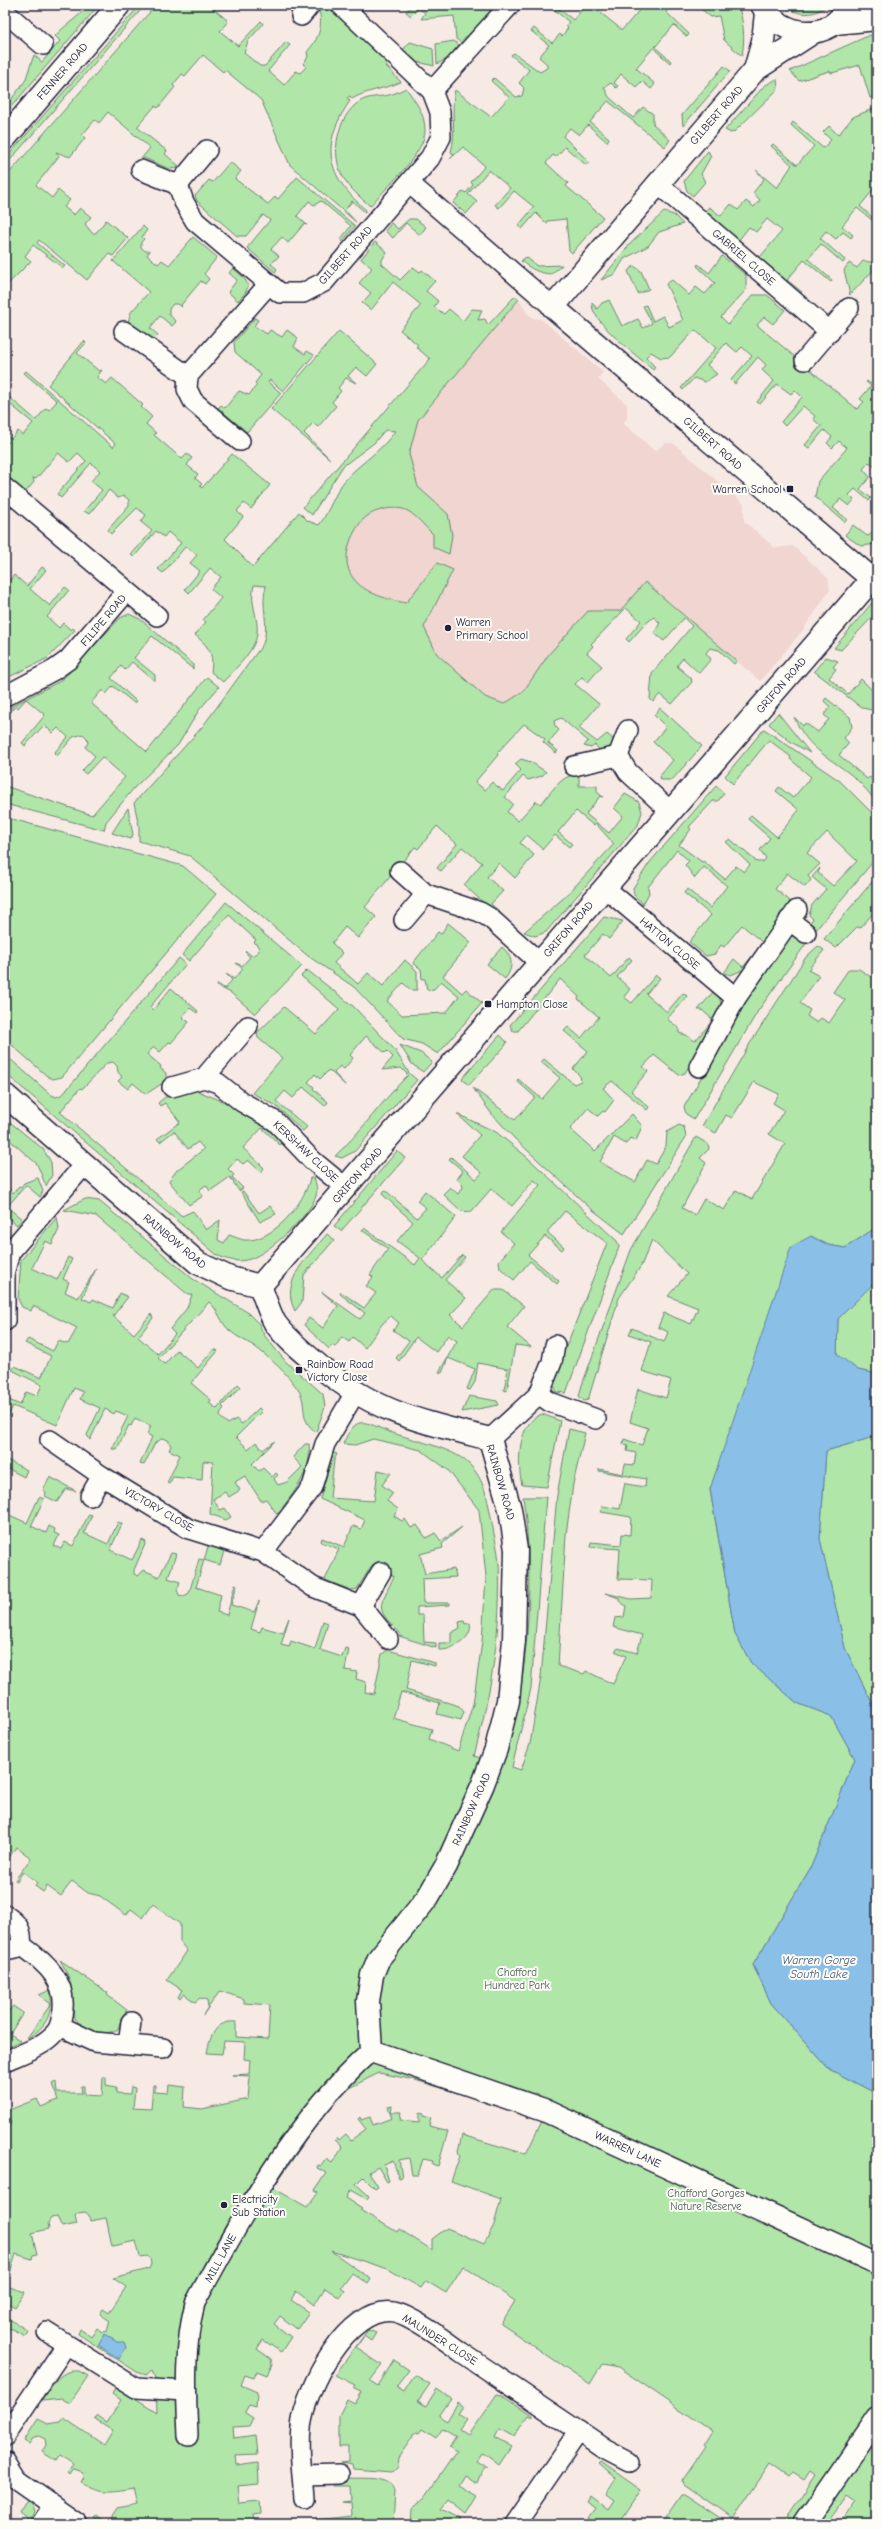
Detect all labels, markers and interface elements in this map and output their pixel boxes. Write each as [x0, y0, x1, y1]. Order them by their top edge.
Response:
street label: FENNER ROAD [34, 40, 91, 102]
street label: GILBERT ROAD [687, 83, 746, 148]
street label: GILBERT ROAD [316, 223, 375, 287]
street label: GABRIEL CLOSE [709, 226, 778, 289]
street label: GILBERT ROAD [680, 414, 745, 473]
place label: Warren School [712, 483, 782, 496]
marker: Warren School [785, 484, 795, 494]
street label: FILIPE ROAD [78, 592, 129, 649]
place label: Warren Primary School [456, 616, 528, 642]
marker: Warren Primary School [443, 623, 453, 633]
street label: GRIFON ROAD [754, 655, 809, 716]
street label: GRIFON ROAD [541, 899, 596, 960]
street label: HATTON CLOSE [637, 915, 703, 972]
place label: Hampton Close [496, 998, 568, 1011]
marker: Hampton Close [483, 999, 493, 1009]
street label: KERSHAW CLOSE [270, 1118, 341, 1185]
street label: GRIFON ROAD [330, 1145, 385, 1206]
street label: RAINBOW ROAD [141, 1211, 209, 1272]
place label: Rainbow Road Victory Close [307, 1358, 373, 1384]
marker: Rainbow Road Victory Close [294, 1365, 304, 1375]
street label: RAINBOW ROAD [483, 1443, 518, 1522]
street label: VICTORY CLOSE [122, 1484, 196, 1535]
street label: RAINBOW ROAD [450, 1771, 493, 1848]
water label: Warren Gorge South Lake [782, 1953, 856, 1981]
park label: Chafford Hundred Park [484, 1966, 551, 1992]
street label: WARREN LANE [593, 2128, 663, 2171]
park label: Chafford Gorges Nature Reserve [667, 2187, 745, 2213]
place label: Electricity Sub Station [232, 2193, 285, 2219]
marker: Electricity Sub Station [219, 2200, 229, 2210]
street label: MILL LANE [202, 2231, 239, 2285]
street label: MAUNDER CLOSE [400, 2311, 480, 2368]

